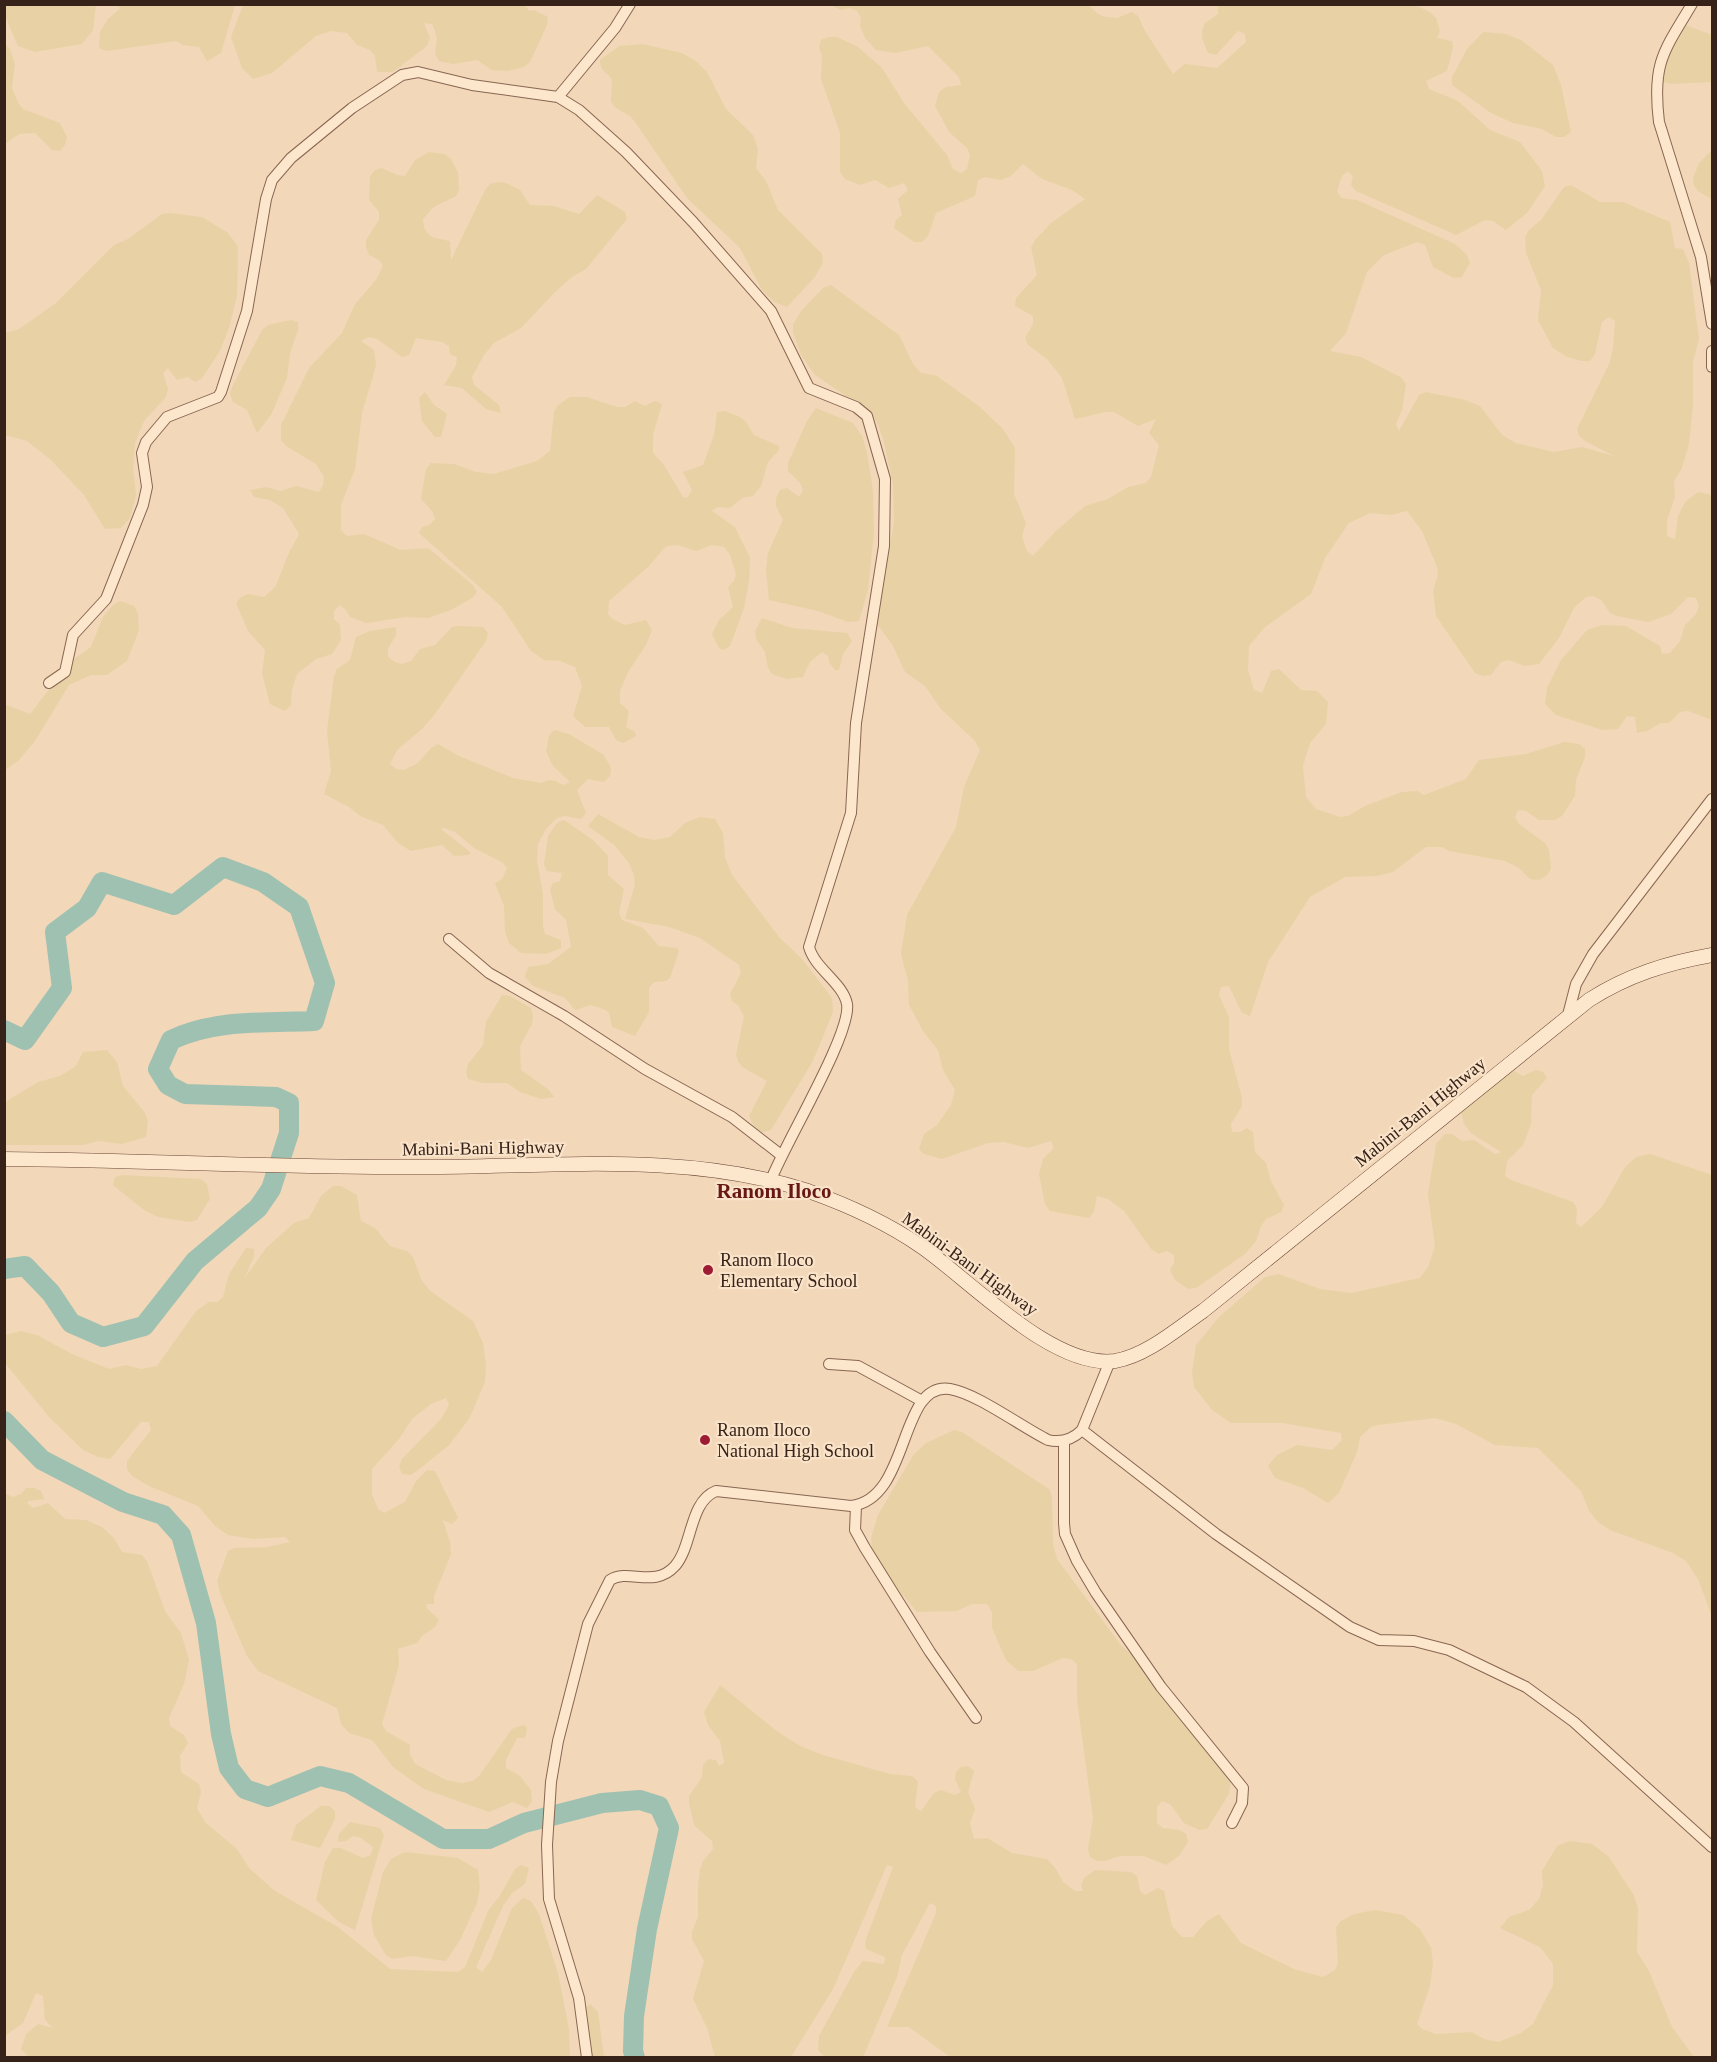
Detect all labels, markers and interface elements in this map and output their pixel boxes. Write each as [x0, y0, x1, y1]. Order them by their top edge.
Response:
street label: Mabini-Bani Highway [1351, 1053, 1489, 1171]
street label: Mabini-Bani Highway [402, 1137, 564, 1159]
district label: Ranom Iloco [717, 1179, 831, 1203]
street label: Mabini-Bani Highway [898, 1208, 1042, 1320]
place label: Ranom Iloco Elementary School [720, 1250, 857, 1291]
marker: Ranom Iloco Elementary School [701, 1263, 715, 1277]
place label: Ranom Iloco National High School [717, 1420, 874, 1461]
marker: Ranom Iloco National High School [698, 1433, 712, 1447]

